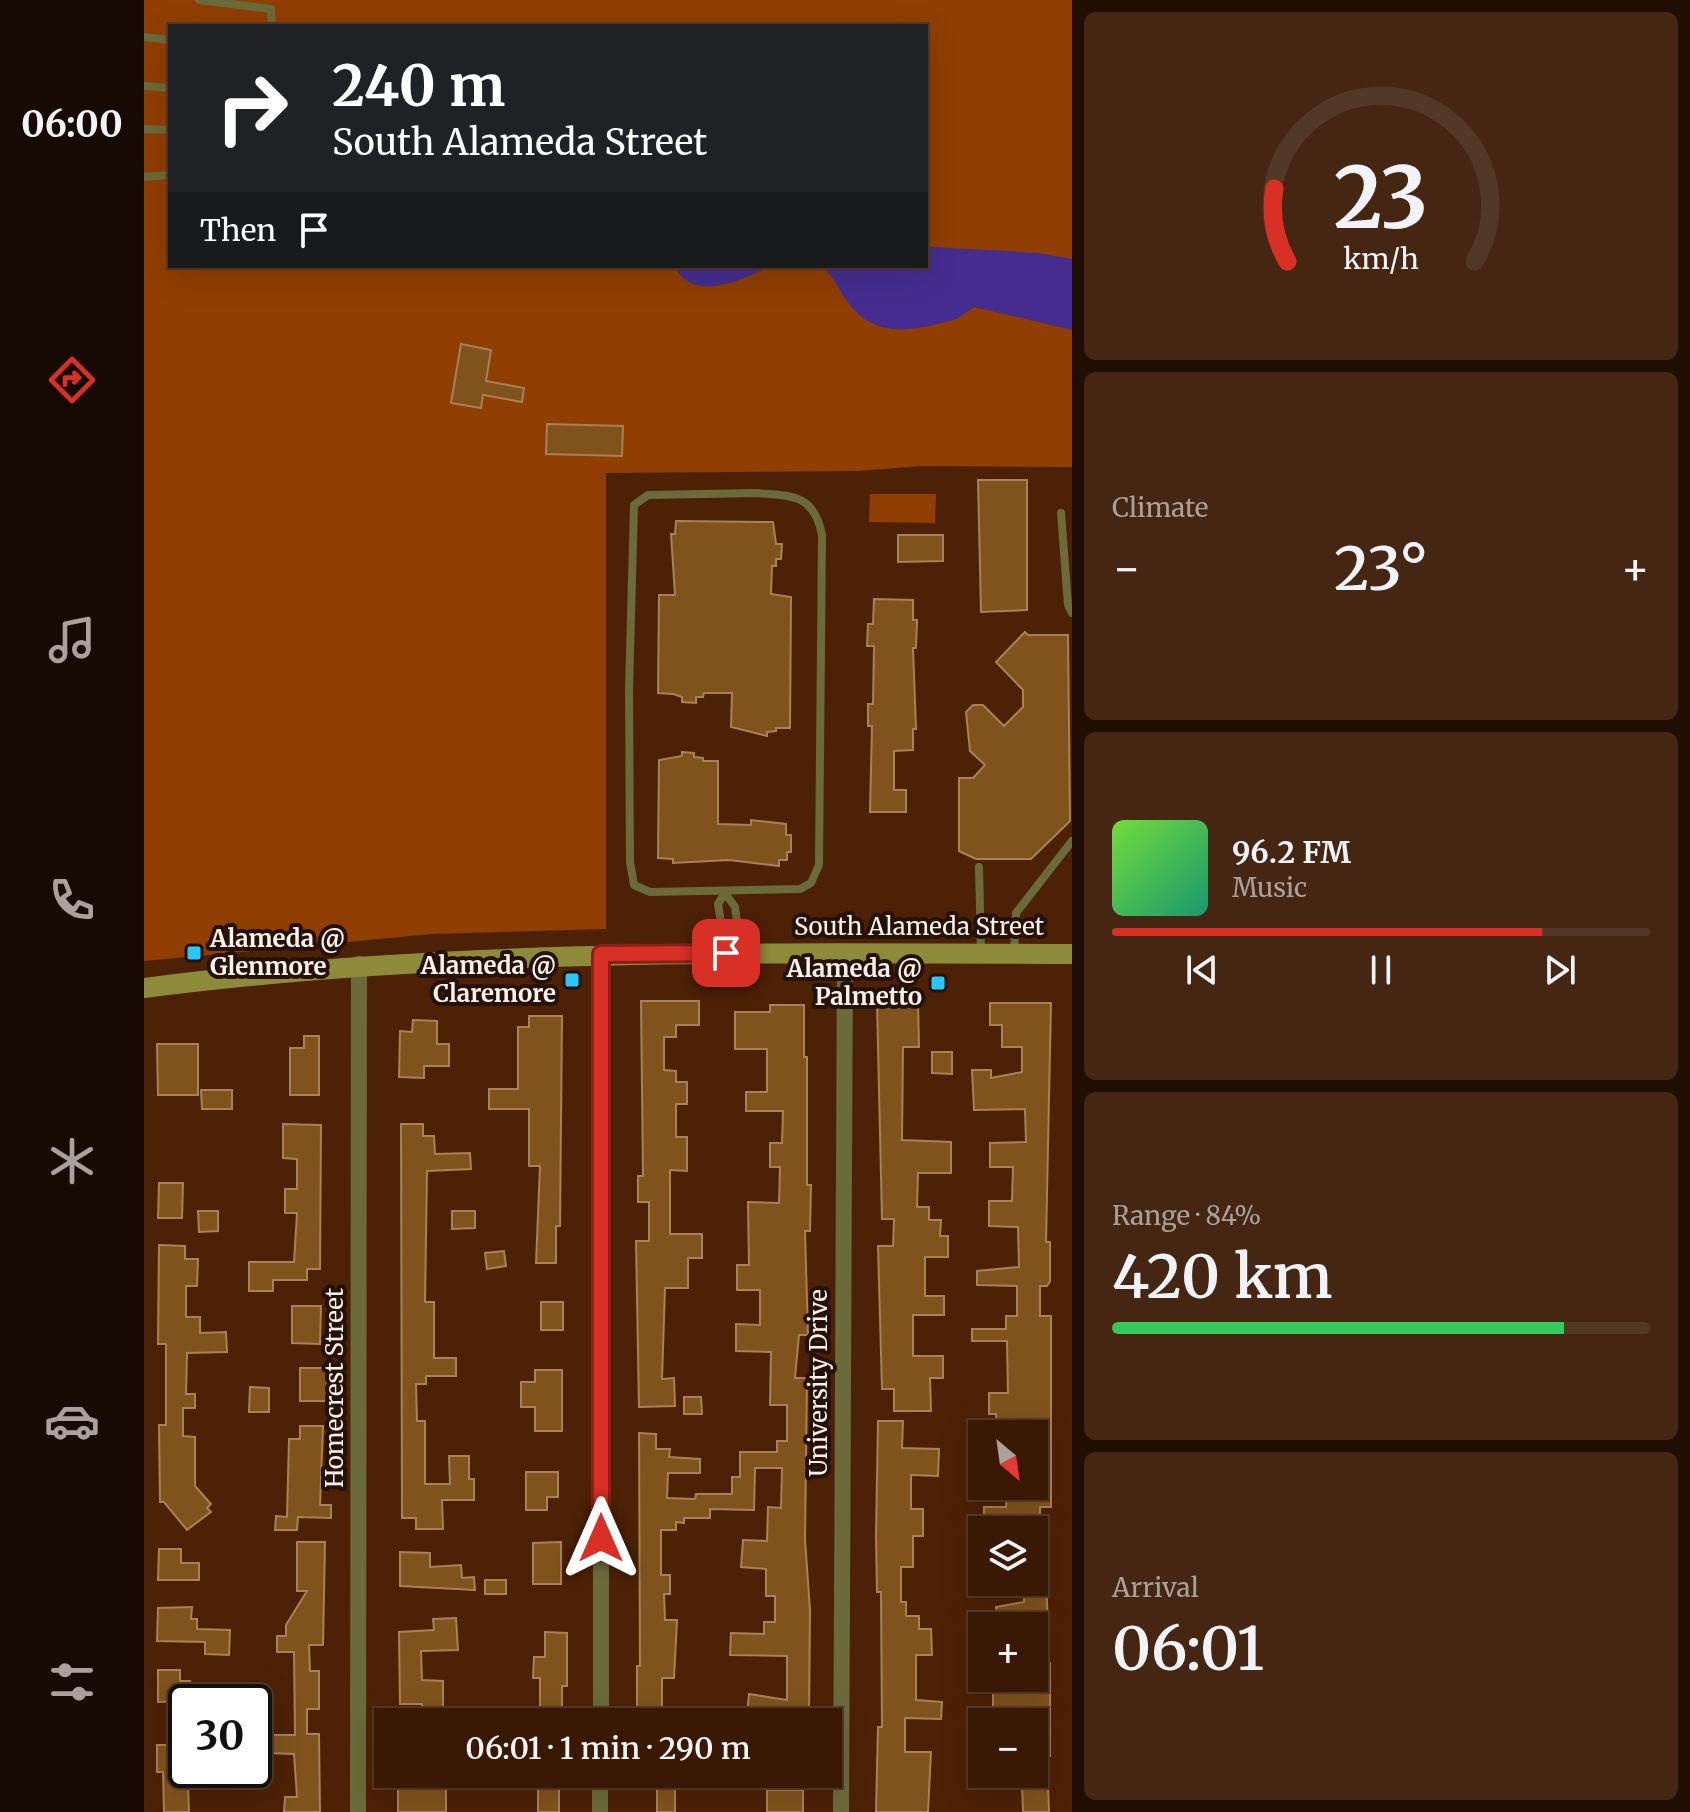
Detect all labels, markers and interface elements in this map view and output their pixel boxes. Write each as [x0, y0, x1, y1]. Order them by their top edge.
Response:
text: 240 m [332, 51, 505, 121]
icon: right [200, 56, 304, 160]
text: 06:00 [21, 102, 123, 147]
text: South Alameda Street [332, 120, 707, 165]
text: 23 [1334, 146, 1428, 251]
icon: arrive [292, 208, 336, 252]
text: Then [200, 211, 276, 249]
text: km/h [1343, 241, 1419, 277]
icon: directions [44, 352, 100, 408]
text: Climate [1112, 491, 1208, 524]
text: 23° [1334, 531, 1428, 606]
text: − [1112, 541, 1141, 596]
text: + [1621, 541, 1650, 596]
icon: music [44, 612, 100, 668]
text: 96.2 FM [1232, 833, 1351, 871]
text: Music [1232, 871, 1307, 904]
icon: phone [44, 872, 100, 928]
street label: South Alameda Street [794, 911, 1045, 942]
pin [692, 919, 760, 987]
place label: Alameda @ Glenmore [209, 923, 345, 982]
icon: arrive [704, 931, 748, 975]
marker: Alameda @ Glenmore [185, 944, 203, 962]
icon: previous [1180, 948, 1224, 992]
icon: pause [1359, 948, 1403, 992]
icon: next [1538, 948, 1582, 992]
place label: Alameda @ Claremore [420, 950, 556, 1009]
place label: Alameda @ Palmetto [786, 953, 922, 1012]
marker: Alameda @ Claremore [563, 971, 581, 989]
marker: Alameda @ Palmetto [929, 974, 947, 992]
icon: climate [44, 1133, 100, 1189]
text: Range · 84% [1112, 1199, 1261, 1232]
text: 420 km [1112, 1239, 1333, 1314]
street label: Homecrest Street [319, 1287, 350, 1488]
street label: University Drive [803, 1289, 834, 1477]
icon: car [44, 1393, 100, 1449]
north arrow [968, 1420, 1048, 1500]
map controls [968, 1420, 1048, 1788]
position arrow [559, 1496, 643, 1580]
button: layers [968, 1516, 1048, 1596]
text: Arrival [1112, 1571, 1199, 1604]
text: 06:01 [1112, 1611, 1264, 1686]
button: + [968, 1612, 1048, 1692]
icon: filters [44, 1654, 100, 1710]
speed limit sign: 30 [168, 1684, 272, 1788]
button: − [968, 1708, 1048, 1788]
text: 06:01 · 1 min · 290 m [465, 1729, 751, 1767]

